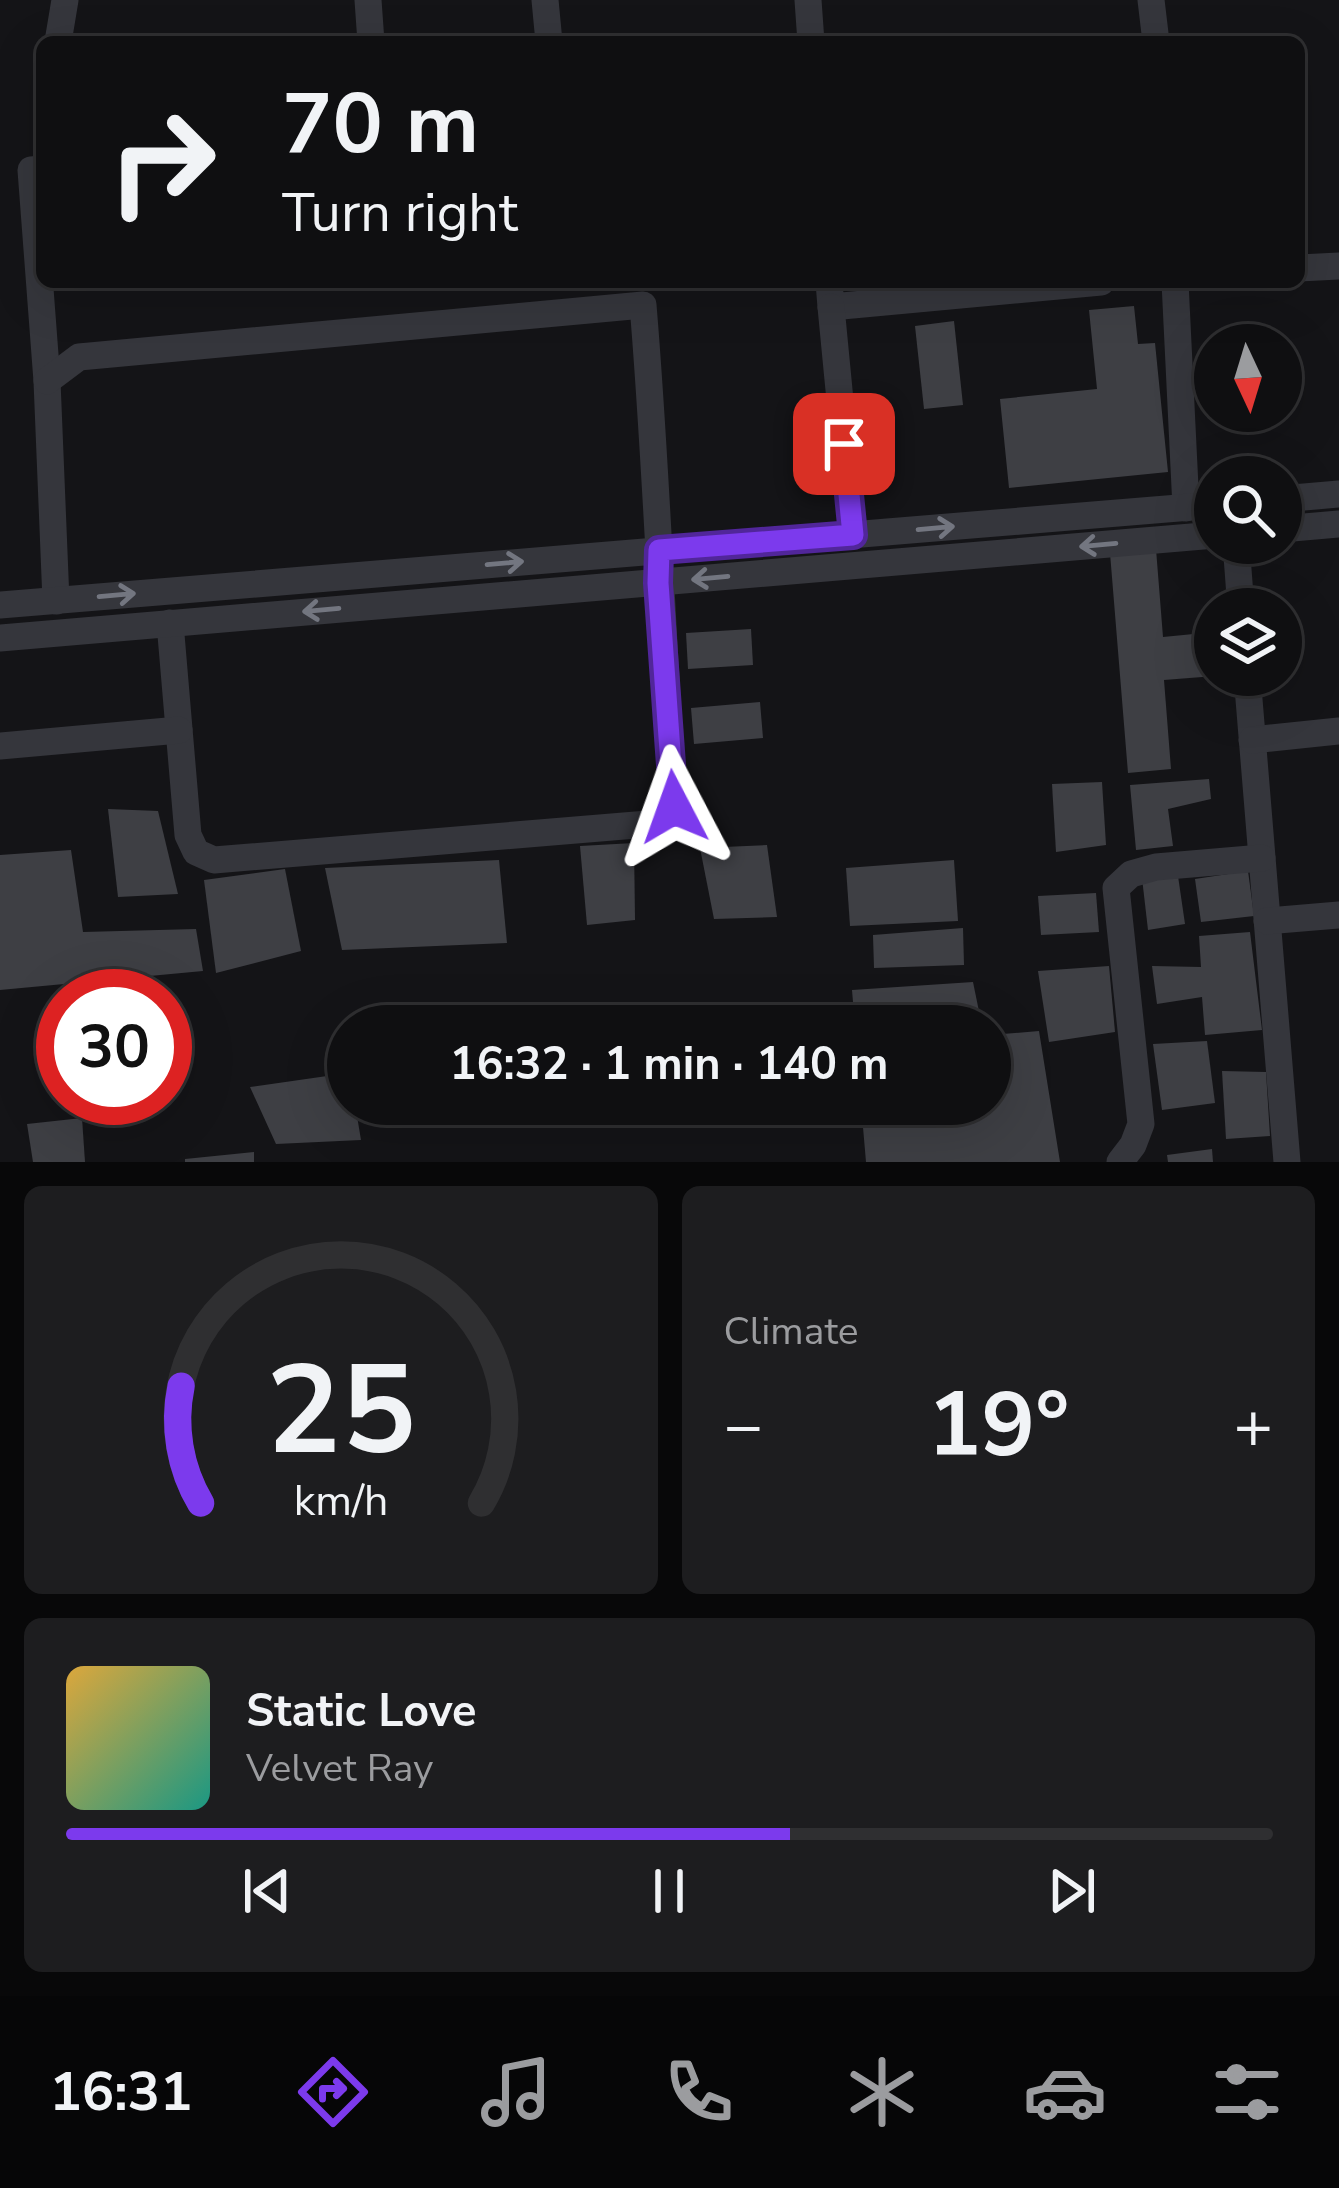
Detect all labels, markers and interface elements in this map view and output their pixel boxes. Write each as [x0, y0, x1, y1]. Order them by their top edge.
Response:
text: 70 m [282, 67, 479, 182]
icon: right [84, 84, 240, 240]
text: Turn right [282, 176, 518, 250]
north arrow [1194, 324, 1302, 432]
map controls [1194, 324, 1302, 696]
pin [793, 393, 895, 495]
icon: arrive [811, 411, 877, 477]
button: search [1194, 456, 1302, 564]
one-way arrow [916, 516, 955, 539]
one-way arrow [1080, 533, 1119, 556]
one-way arrow [485, 552, 524, 575]
one-way arrow [691, 567, 730, 590]
one-way arrow [97, 584, 136, 607]
button: layers [1194, 588, 1302, 696]
one-way arrow [302, 599, 341, 622]
position arrow [611, 744, 737, 870]
speed limit sign: 30 [36, 969, 192, 1125]
text: 16:32 · 1 min · 140 m [449, 1034, 889, 1095]
text: Climate [724, 1305, 859, 1358]
text: 25 [266, 1326, 416, 1496]
text: 19° [927, 1364, 1069, 1487]
text: − [724, 1381, 763, 1471]
text: + [1233, 1381, 1273, 1471]
text: km/h [293, 1472, 388, 1530]
text: Static Love [246, 1681, 476, 1742]
text: Velvet Ray [246, 1742, 433, 1795]
icon: previous [234, 1858, 300, 1924]
icon: pause [636, 1858, 702, 1924]
icon: next [1039, 1858, 1105, 1924]
icon: directions [291, 2050, 375, 2134]
icon: music [474, 2050, 558, 2134]
icon: phone [657, 2050, 741, 2134]
icon: climate [840, 2050, 924, 2134]
icon: car [1023, 2050, 1107, 2134]
icon: filters [1205, 2050, 1289, 2134]
text: 16:31 [49, 2055, 192, 2129]

